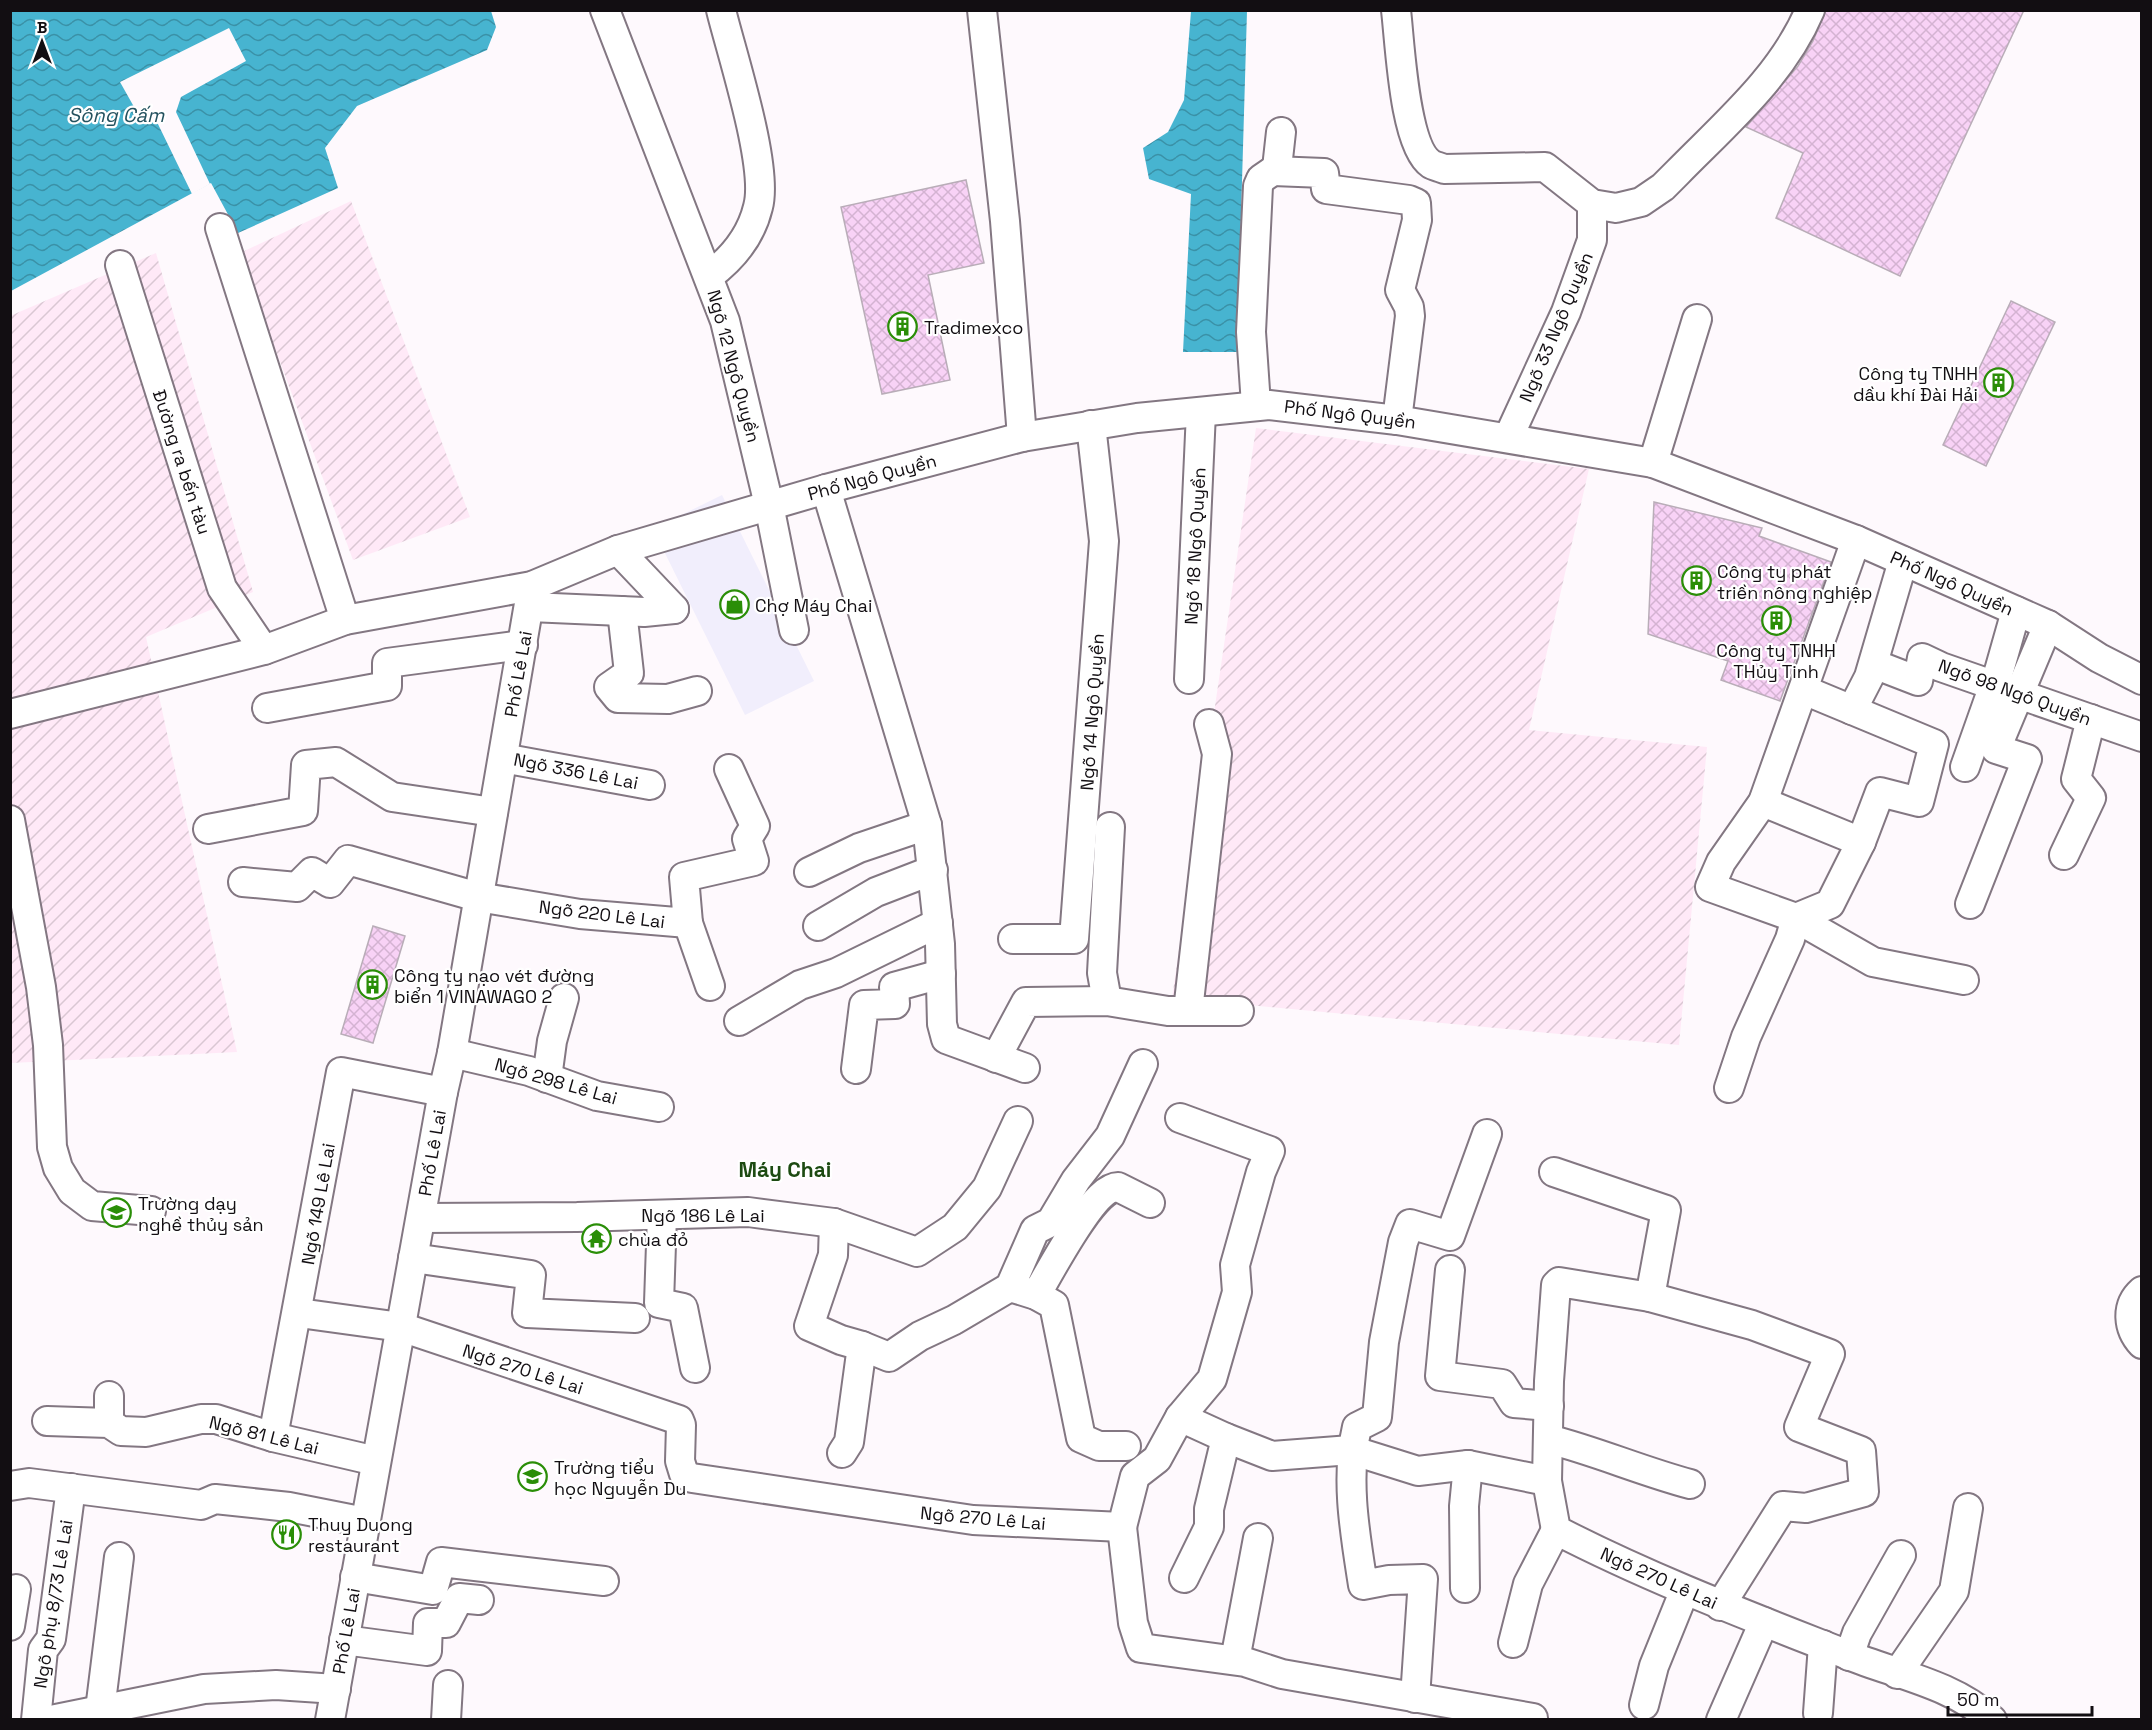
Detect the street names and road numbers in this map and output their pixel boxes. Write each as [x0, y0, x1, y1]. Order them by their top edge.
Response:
street label: Ngõ 33 Ngô Quyền [1514, 249, 1598, 405]
street label: Ngõ 12 Ngô Quyền [703, 287, 765, 445]
street label: Đường ra bến tàu [148, 387, 216, 537]
street label: Phố Ngô Quyền [1283, 395, 1417, 433]
street label: Phố Ngô Quyền [805, 449, 939, 505]
street label: Ngõ 18 Ngô Quyền [1179, 467, 1211, 625]
street label: Phố Ngô Quyền [1887, 546, 2017, 620]
street label: Phố Lê Lai [499, 629, 537, 719]
street label: Ngõ 14 Ngô Quyền [1075, 633, 1109, 791]
street label: Ngõ 98 Ngô Quyền [1935, 654, 2095, 730]
street label: Ngõ 336 Lê Lai [512, 748, 640, 794]
street label: Ngõ 220 Lê Lai [538, 895, 666, 933]
street label: Ngõ 298 Lê Lai [492, 1053, 620, 1109]
street label: Phố Lê Lai [413, 1108, 451, 1198]
street label: Ngõ 149 Lê Lai [296, 1141, 340, 1267]
street label: Ngõ 186 Lê Lai [641, 1204, 765, 1227]
street label: Ngõ 270 Lê Lai [460, 1339, 586, 1399]
street label: Ngõ 81 Lê Lai [207, 1410, 321, 1460]
street label: Ngõ 270 Lê Lai [919, 1501, 1047, 1535]
street label: Ngõ phụ 8/73 Lê Lai [28, 1518, 78, 1690]
street label: Ngõ 270 Lê Lai [1597, 1542, 1721, 1614]
street label: Phố Lê Lai [327, 1586, 365, 1676]

